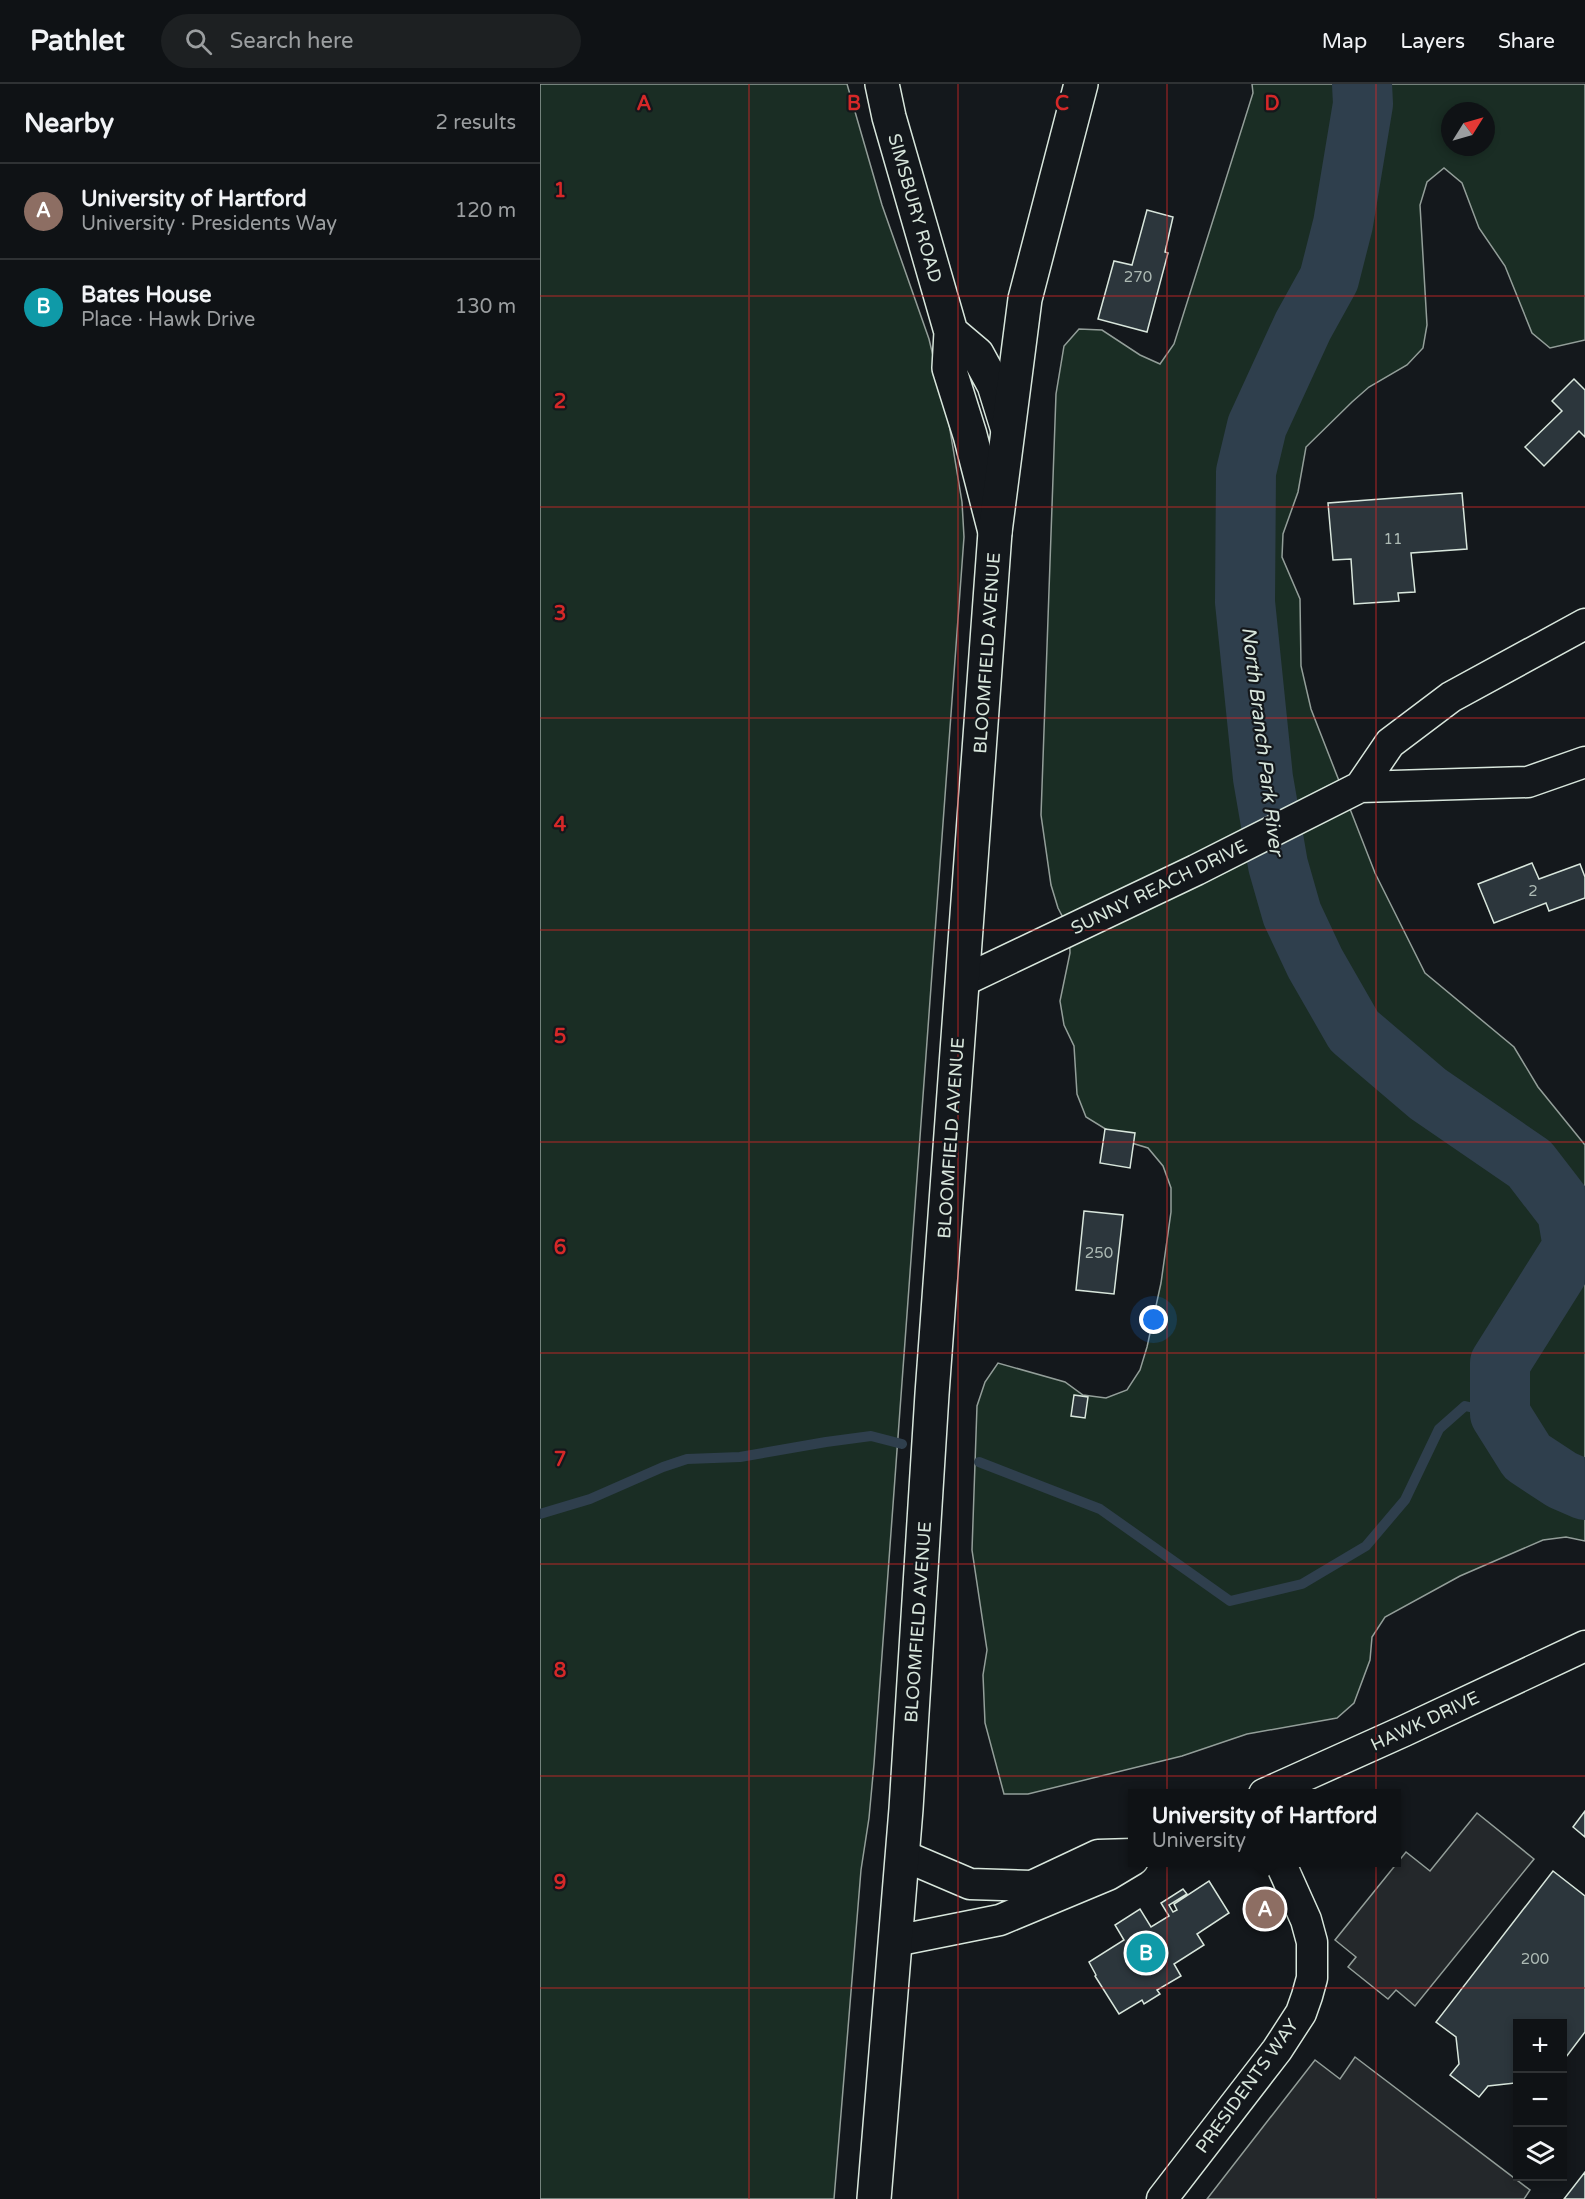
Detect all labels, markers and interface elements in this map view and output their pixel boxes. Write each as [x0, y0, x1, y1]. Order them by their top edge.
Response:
search box [161, 14, 581, 68]
text: Pathlet [30, 24, 125, 58]
icon: search [182, 25, 215, 58]
text: Search here [230, 28, 353, 54]
text: Map [1322, 29, 1367, 54]
text: Layers [1400, 29, 1465, 54]
text: Share [1498, 29, 1555, 54]
text: A [637, 92, 652, 116]
text: B [847, 92, 861, 116]
text: C [1055, 92, 1069, 116]
text: D [1264, 92, 1280, 116]
north arrow [1441, 102, 1495, 156]
text: Nearby [24, 108, 114, 139]
text: 2 results [436, 111, 516, 135]
street label: SIMSBURY ROAD [883, 131, 947, 285]
text: 1 [554, 179, 566, 203]
text: University of Hartford [81, 186, 307, 212]
text: A [36, 199, 51, 223]
text: 120 m [455, 199, 516, 223]
text: University · Presidents Way [81, 212, 337, 236]
house number: 270 [1124, 268, 1152, 286]
text: Bates House [81, 282, 211, 308]
text: B [37, 295, 50, 319]
text: 130 m [455, 295, 516, 319]
text: Place · Hawk Drive [81, 308, 255, 332]
text: 2 [554, 390, 566, 414]
house number: 11 [1384, 530, 1402, 548]
street label: BLOOMFIELD AVENUE [969, 552, 1005, 754]
text: 3 [554, 602, 566, 626]
water label: North Branch Park River [1236, 625, 1288, 859]
text: 4 [554, 813, 567, 837]
street label: SUNNY REACH DRIVE [1067, 835, 1251, 939]
house number: 2 [1528, 882, 1538, 900]
text: 5 [554, 1025, 566, 1049]
street label: BLOOMFIELD AVENUE [933, 1037, 969, 1239]
text: 6 [554, 1236, 566, 1260]
house number: 250 [1085, 1244, 1113, 1262]
your location [1139, 1305, 1168, 1334]
text: 7 [554, 1448, 566, 1472]
street label: BLOOMFIELD AVENUE [900, 1521, 936, 1723]
text: 8 [554, 1659, 566, 1683]
street label: HAWK DRIVE [1367, 1686, 1483, 1756]
popup [1128, 1789, 1401, 1867]
text: University of Hartford [1152, 1803, 1377, 1829]
text: University [1152, 1829, 1246, 1853]
text: 9 [554, 1871, 566, 1895]
pin: A [1246, 1886, 1284, 1932]
pin: B [1126, 1930, 1166, 1976]
house number: 200 [1521, 1950, 1549, 1968]
street label: PRESIDENTS WAY [1191, 2014, 1303, 2158]
map controls [1513, 2019, 1567, 2181]
button: + [1513, 2019, 1567, 2073]
button: − [1513, 2073, 1567, 2127]
button: layers [1513, 2127, 1567, 2181]

